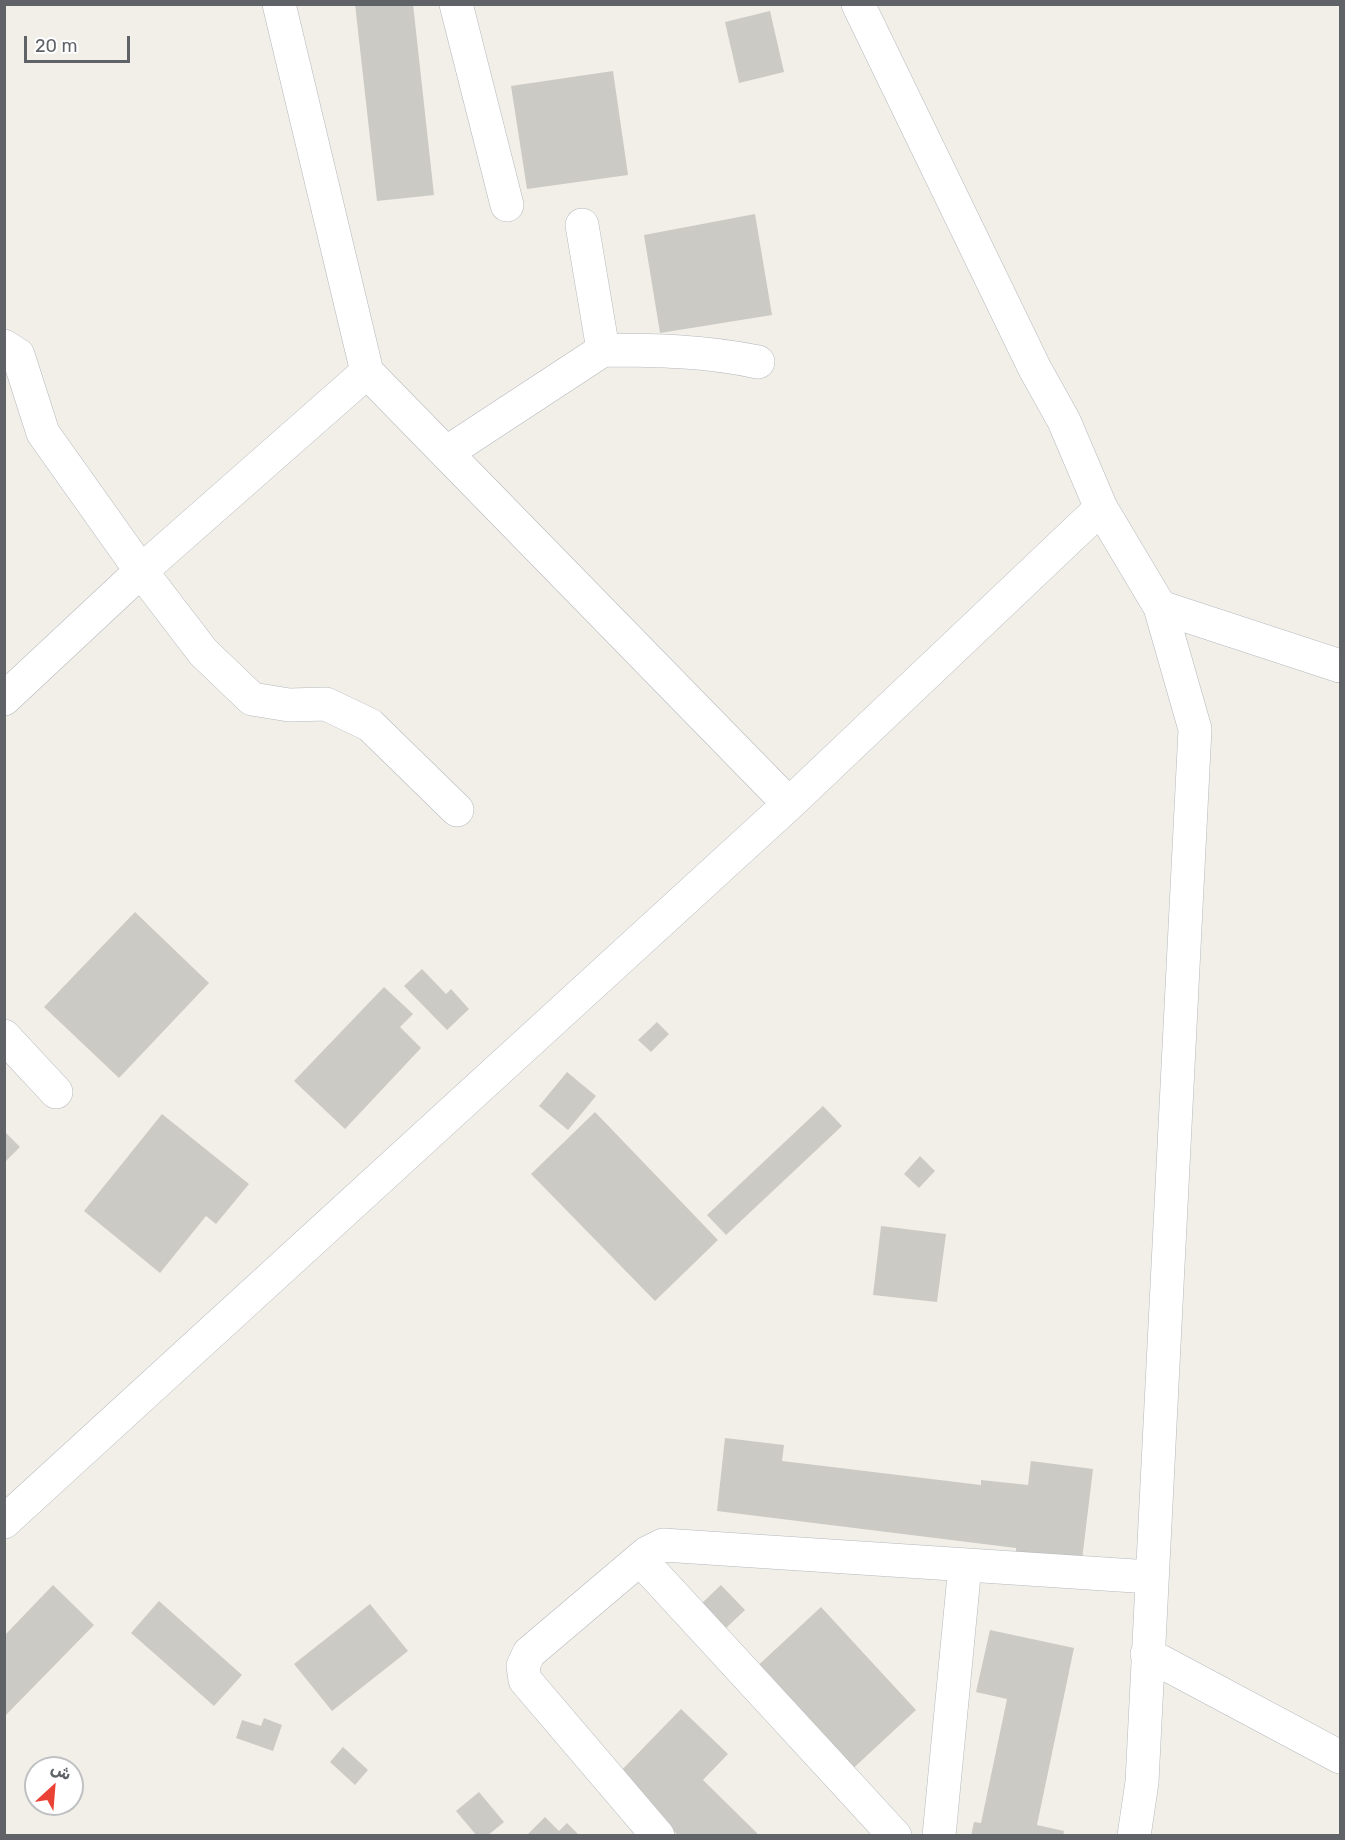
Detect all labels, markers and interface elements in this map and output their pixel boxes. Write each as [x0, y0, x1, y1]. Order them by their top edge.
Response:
scale bar [27, 24, 134, 62]
text: 20 m [35, 35, 77, 57]
north arrow [24, 1756, 84, 1816]
text: ش [48, 1758, 75, 1784]

